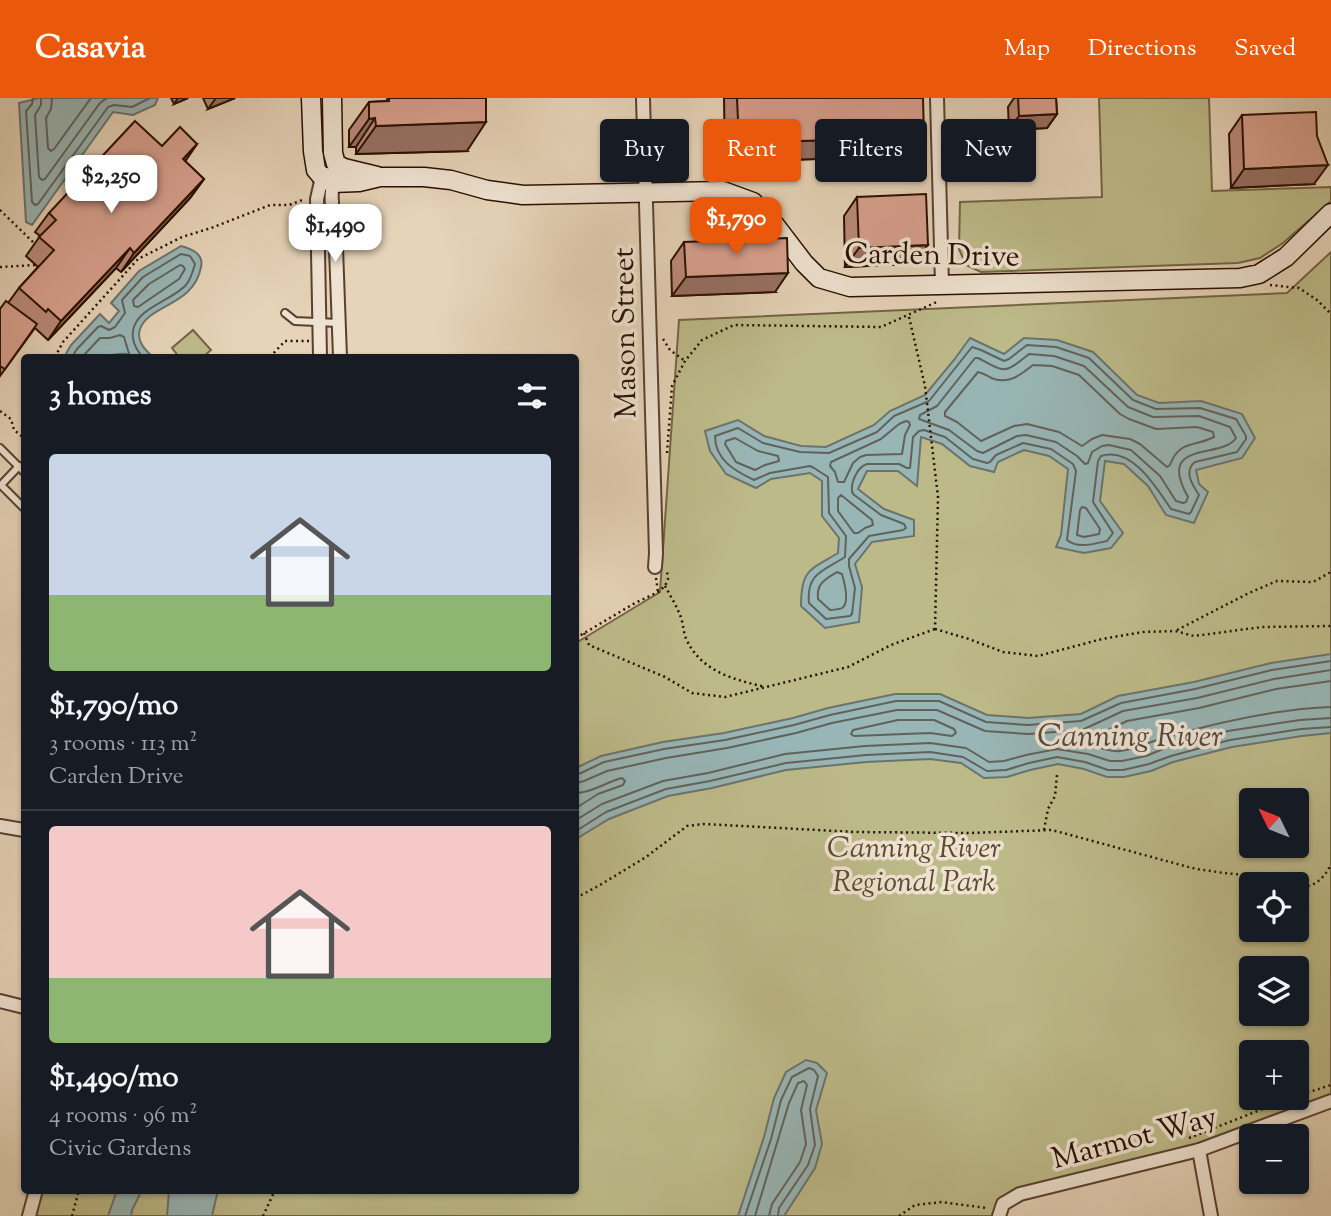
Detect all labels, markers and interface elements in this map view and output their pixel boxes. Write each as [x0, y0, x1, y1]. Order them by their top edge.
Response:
text: Casavia [35, 25, 146, 73]
text: Map [1004, 32, 1050, 66]
text: Directions [1088, 32, 1196, 66]
text: Saved [1234, 32, 1296, 66]
chip: Buy [600, 119, 689, 182]
chip: Rent [703, 119, 801, 182]
chip: Filters [815, 119, 927, 182]
chip: New [941, 119, 1036, 182]
pin: $2,250 [54, 156, 168, 215]
text: $2,250 [81, 161, 141, 194]
pin: $1,790 [679, 198, 793, 257]
text: $1,790 [706, 203, 766, 236]
pin: $1,490 [278, 204, 392, 264]
text: $1,490 [305, 210, 365, 243]
street label: Carden Drive [844, 233, 1020, 280]
street label: Mason Street [604, 247, 649, 419]
text: 3 homes [49, 375, 152, 418]
icon: filters [513, 377, 551, 415]
icon: home [237, 499, 363, 625]
text: $1,790/mo [49, 685, 178, 728]
water label: Canning River [1037, 715, 1223, 761]
text: 3 rooms · 113 m² [49, 728, 197, 761]
text: Carden Drive [49, 761, 183, 794]
north arrow [1239, 788, 1309, 858]
map controls [1239, 788, 1309, 1194]
park label: Canning River Regional Park [827, 828, 1001, 905]
icon: home [237, 871, 363, 997]
button: locate [1239, 872, 1309, 942]
button: layers [1239, 956, 1309, 1026]
button: + [1239, 1040, 1309, 1110]
text: $1,490/mo [49, 1057, 179, 1100]
street label: Marmot Way [1047, 1097, 1222, 1182]
text: 4 rooms · 96 m² [49, 1100, 197, 1133]
button: − [1239, 1124, 1309, 1194]
text: Civic Gardens [49, 1133, 191, 1166]

